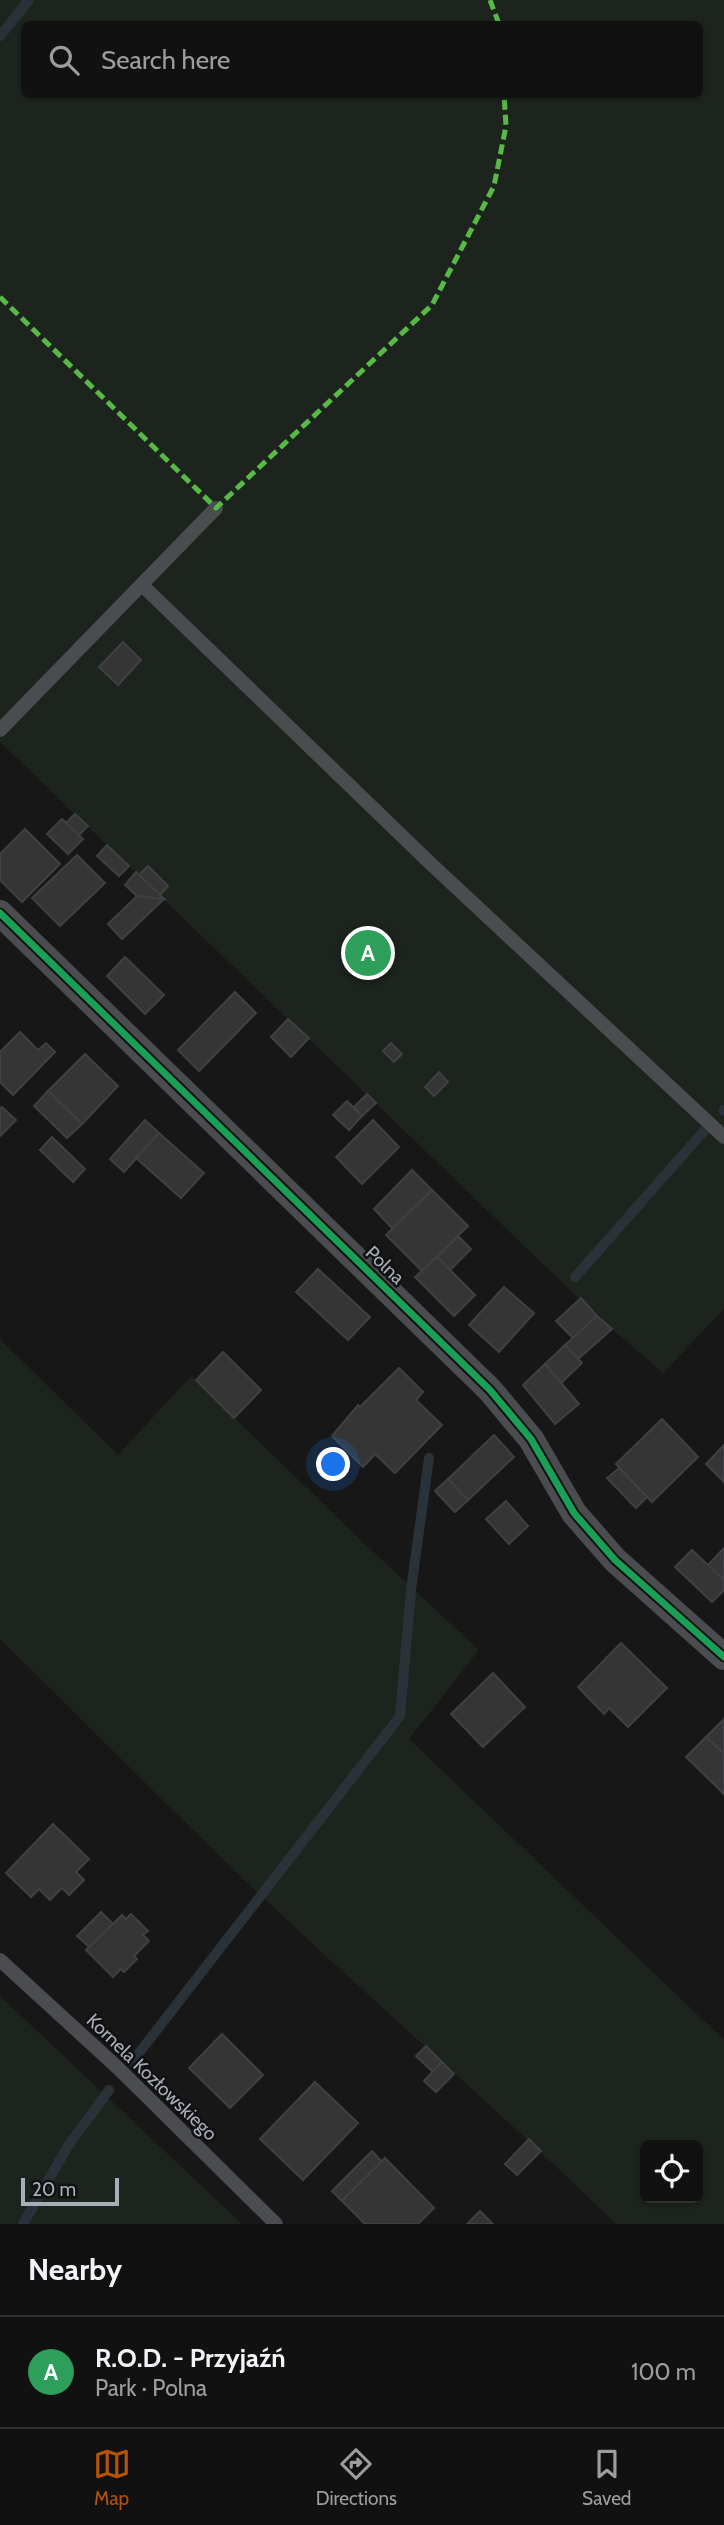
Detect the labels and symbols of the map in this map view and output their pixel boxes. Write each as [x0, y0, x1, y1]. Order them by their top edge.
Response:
pin: A [345, 927, 391, 979]
street label: Polna [361, 1241, 409, 1289]
your location [316, 1447, 350, 1481]
street label: Kornela Kozłowskiego [82, 2009, 222, 2145]
scale bar [21, 2175, 119, 2207]

